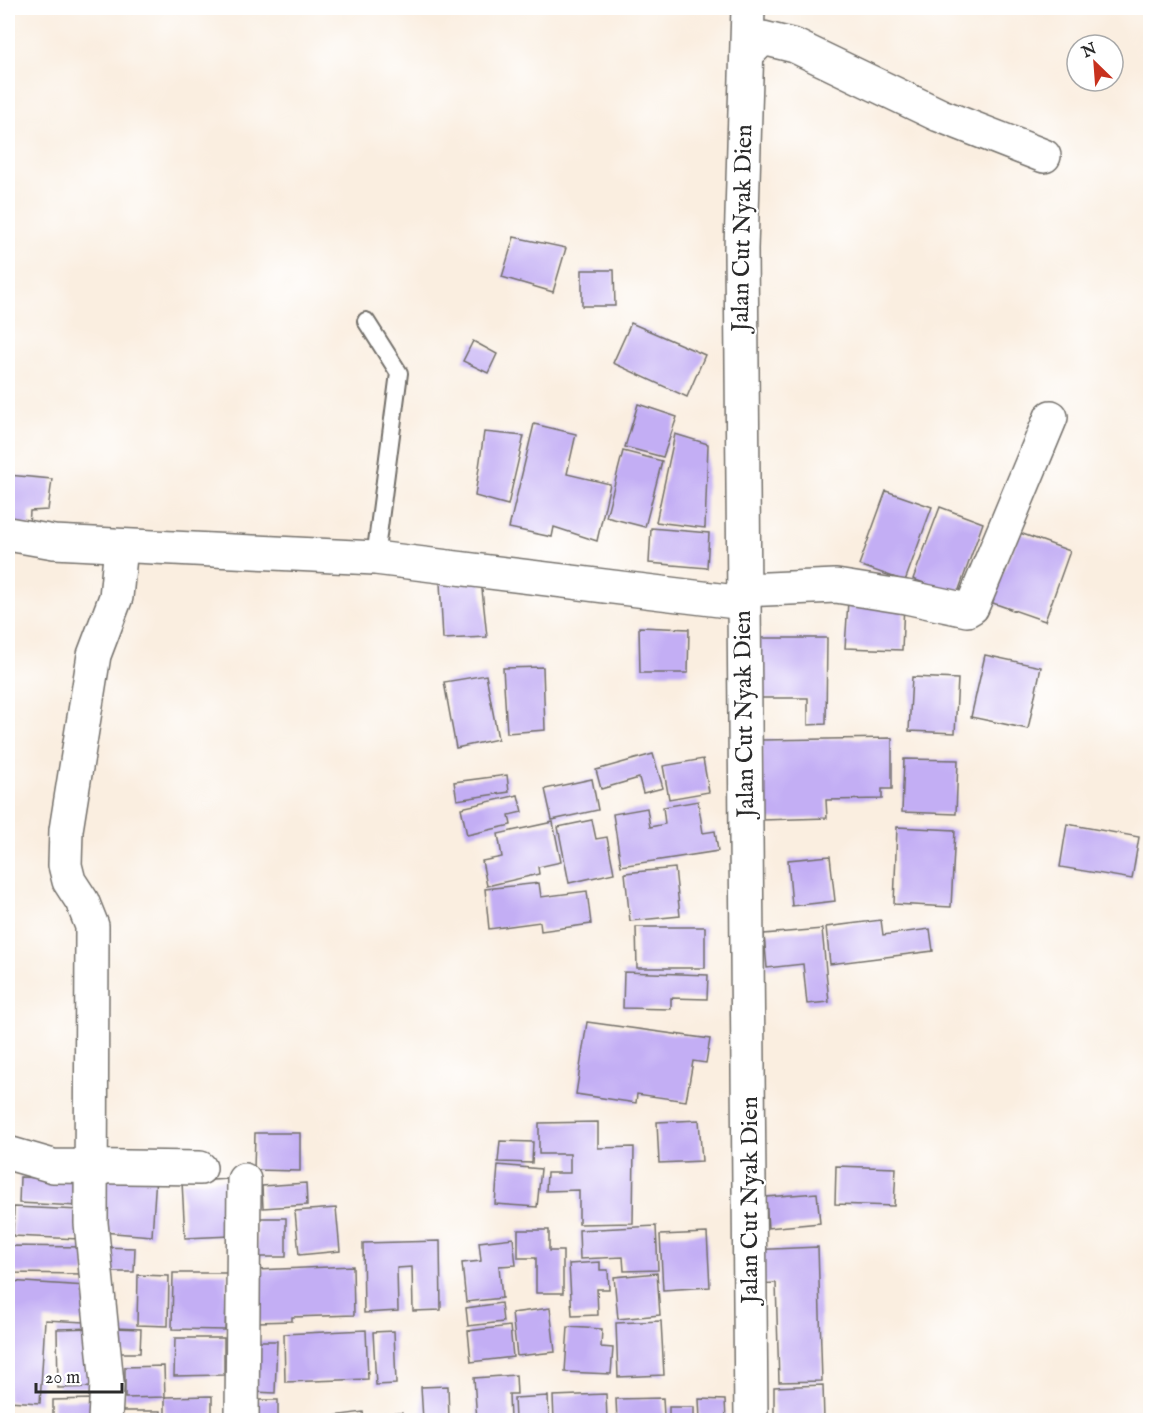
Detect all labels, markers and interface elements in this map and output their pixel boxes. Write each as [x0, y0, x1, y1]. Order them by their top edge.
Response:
north arrow [1065, 33, 1125, 93]
text: N [1078, 39, 1100, 64]
street label: Jalan Cut Nyak Dien [726, 124, 760, 335]
street label: Jalan Cut Nyak Dien [728, 610, 762, 821]
street label: Jalan Cut Nyak Dien [735, 1096, 766, 1307]
scale bar [36, 1356, 122, 1394]
text: 20 m [45, 1367, 80, 1390]

